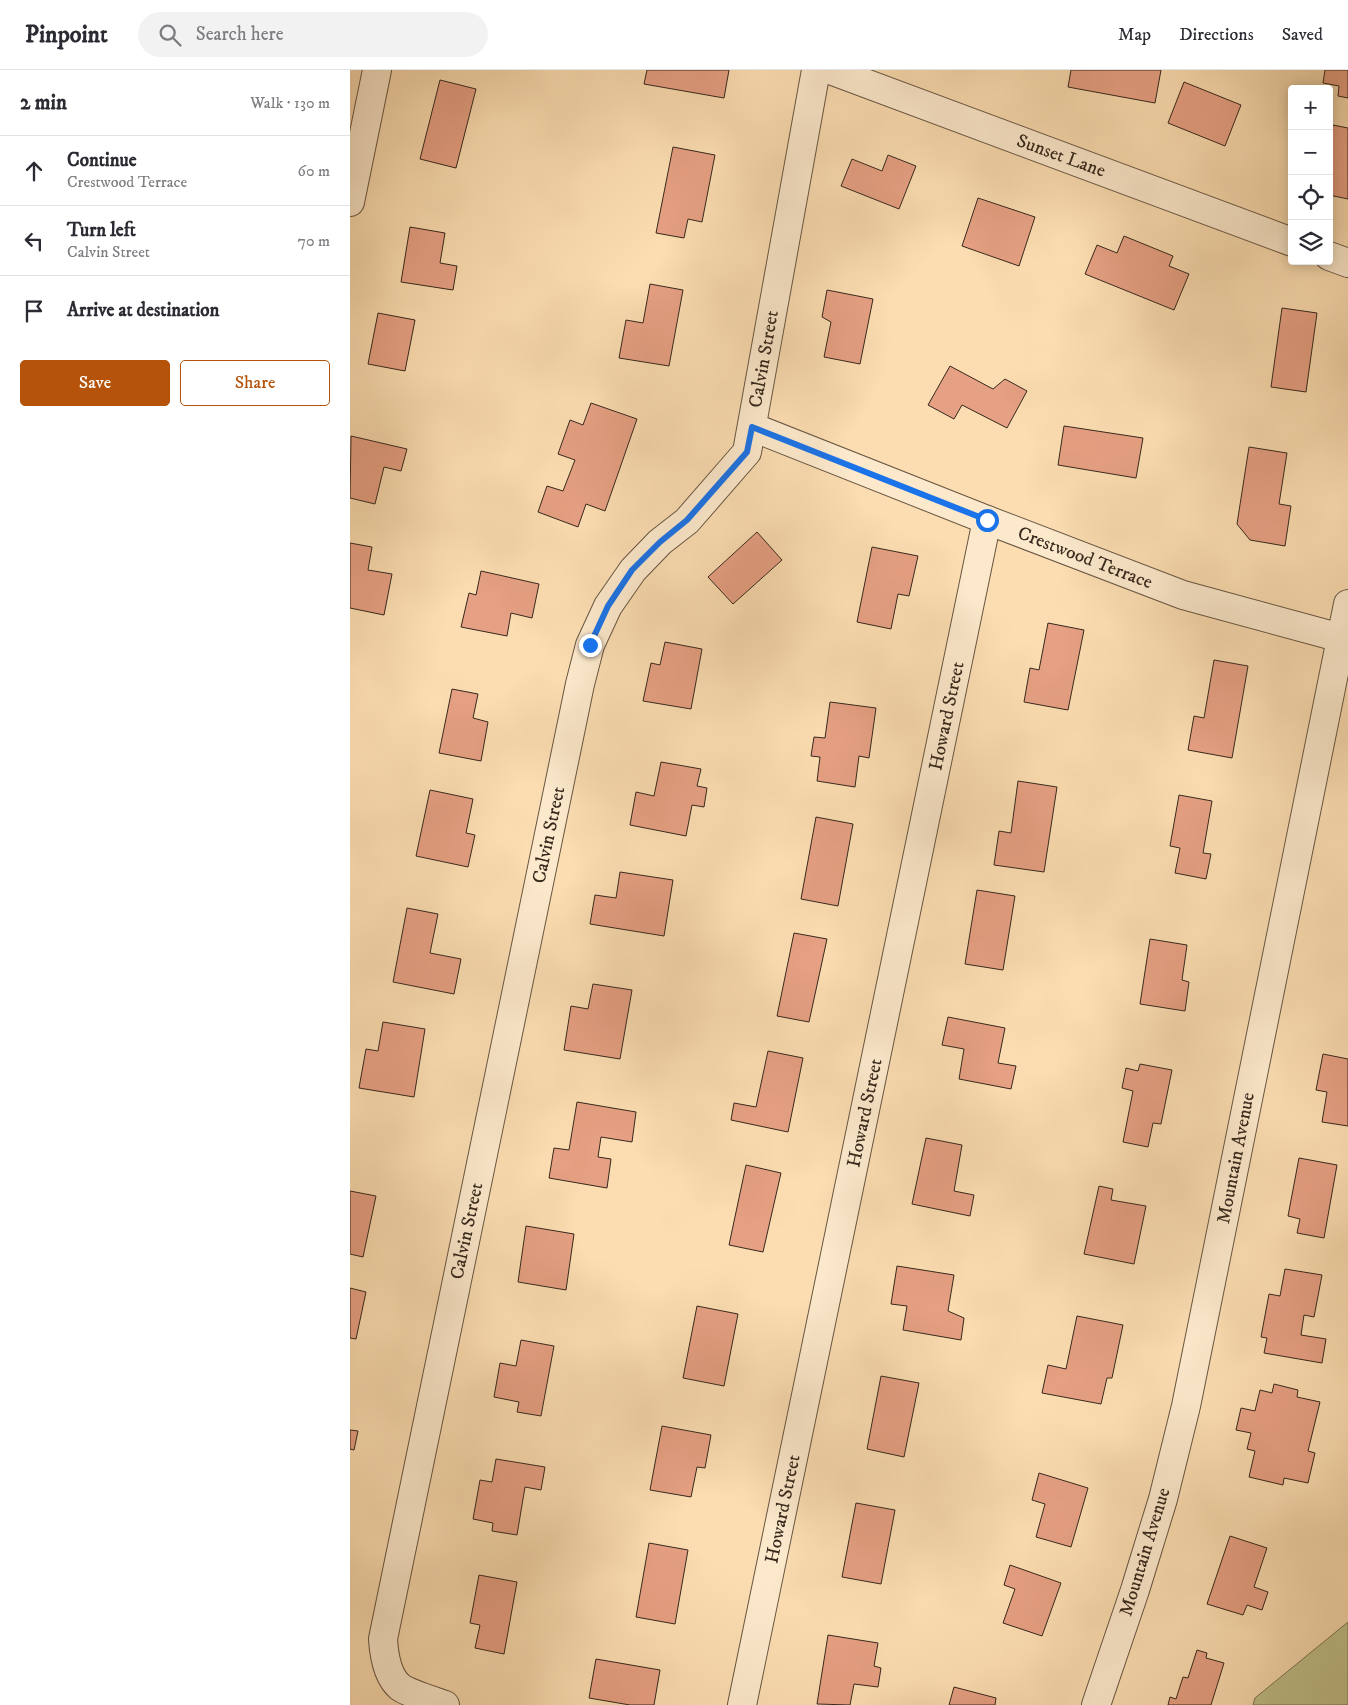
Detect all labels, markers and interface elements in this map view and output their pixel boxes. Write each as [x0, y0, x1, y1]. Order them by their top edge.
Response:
search box [138, 12, 488, 57]
text: Pinpoint [25, 20, 108, 50]
icon: search [156, 21, 184, 49]
text: Search here [196, 23, 284, 46]
text: Map [1118, 24, 1151, 46]
text: Directions [1179, 24, 1254, 46]
text: Saved [1282, 24, 1323, 46]
map controls [1288, 85, 1333, 265]
button: + [1288, 85, 1333, 130]
text: 2 min [20, 90, 67, 116]
text: Walk · 130 m [250, 93, 330, 113]
street label: Sunset Lane [1013, 129, 1109, 183]
button: − [1288, 130, 1333, 175]
text: Continue [67, 149, 137, 172]
icon: ahead [20, 157, 48, 185]
text: 60 m [298, 161, 330, 181]
text: Crestwood Terrace [67, 172, 187, 192]
button: locate [1288, 175, 1333, 220]
text: Turn left [67, 219, 136, 242]
button: layers [1288, 220, 1333, 265]
icon: left [20, 227, 48, 255]
text: 70 m [298, 231, 330, 251]
text: Calvin Street [67, 242, 150, 262]
icon: arrive [20, 297, 48, 325]
text: Arrive at destination [67, 299, 219, 322]
street label: Calvin Street [744, 309, 784, 409]
button: Save [20, 360, 170, 406]
button: Share [180, 360, 330, 406]
route start [976, 509, 999, 532]
street label: Crestwood Terrace [1014, 522, 1156, 594]
route end [579, 634, 602, 657]
street label: Howard Street [924, 660, 970, 772]
street label: Calvin Street [528, 784, 570, 886]
street label: Howard Street [842, 1057, 888, 1169]
street label: Mountain Avenue [1212, 1090, 1260, 1226]
street label: Calvin Street [446, 1180, 488, 1282]
street label: Howard Street [760, 1453, 806, 1565]
street label: Mountain Avenue [1115, 1485, 1176, 1619]

